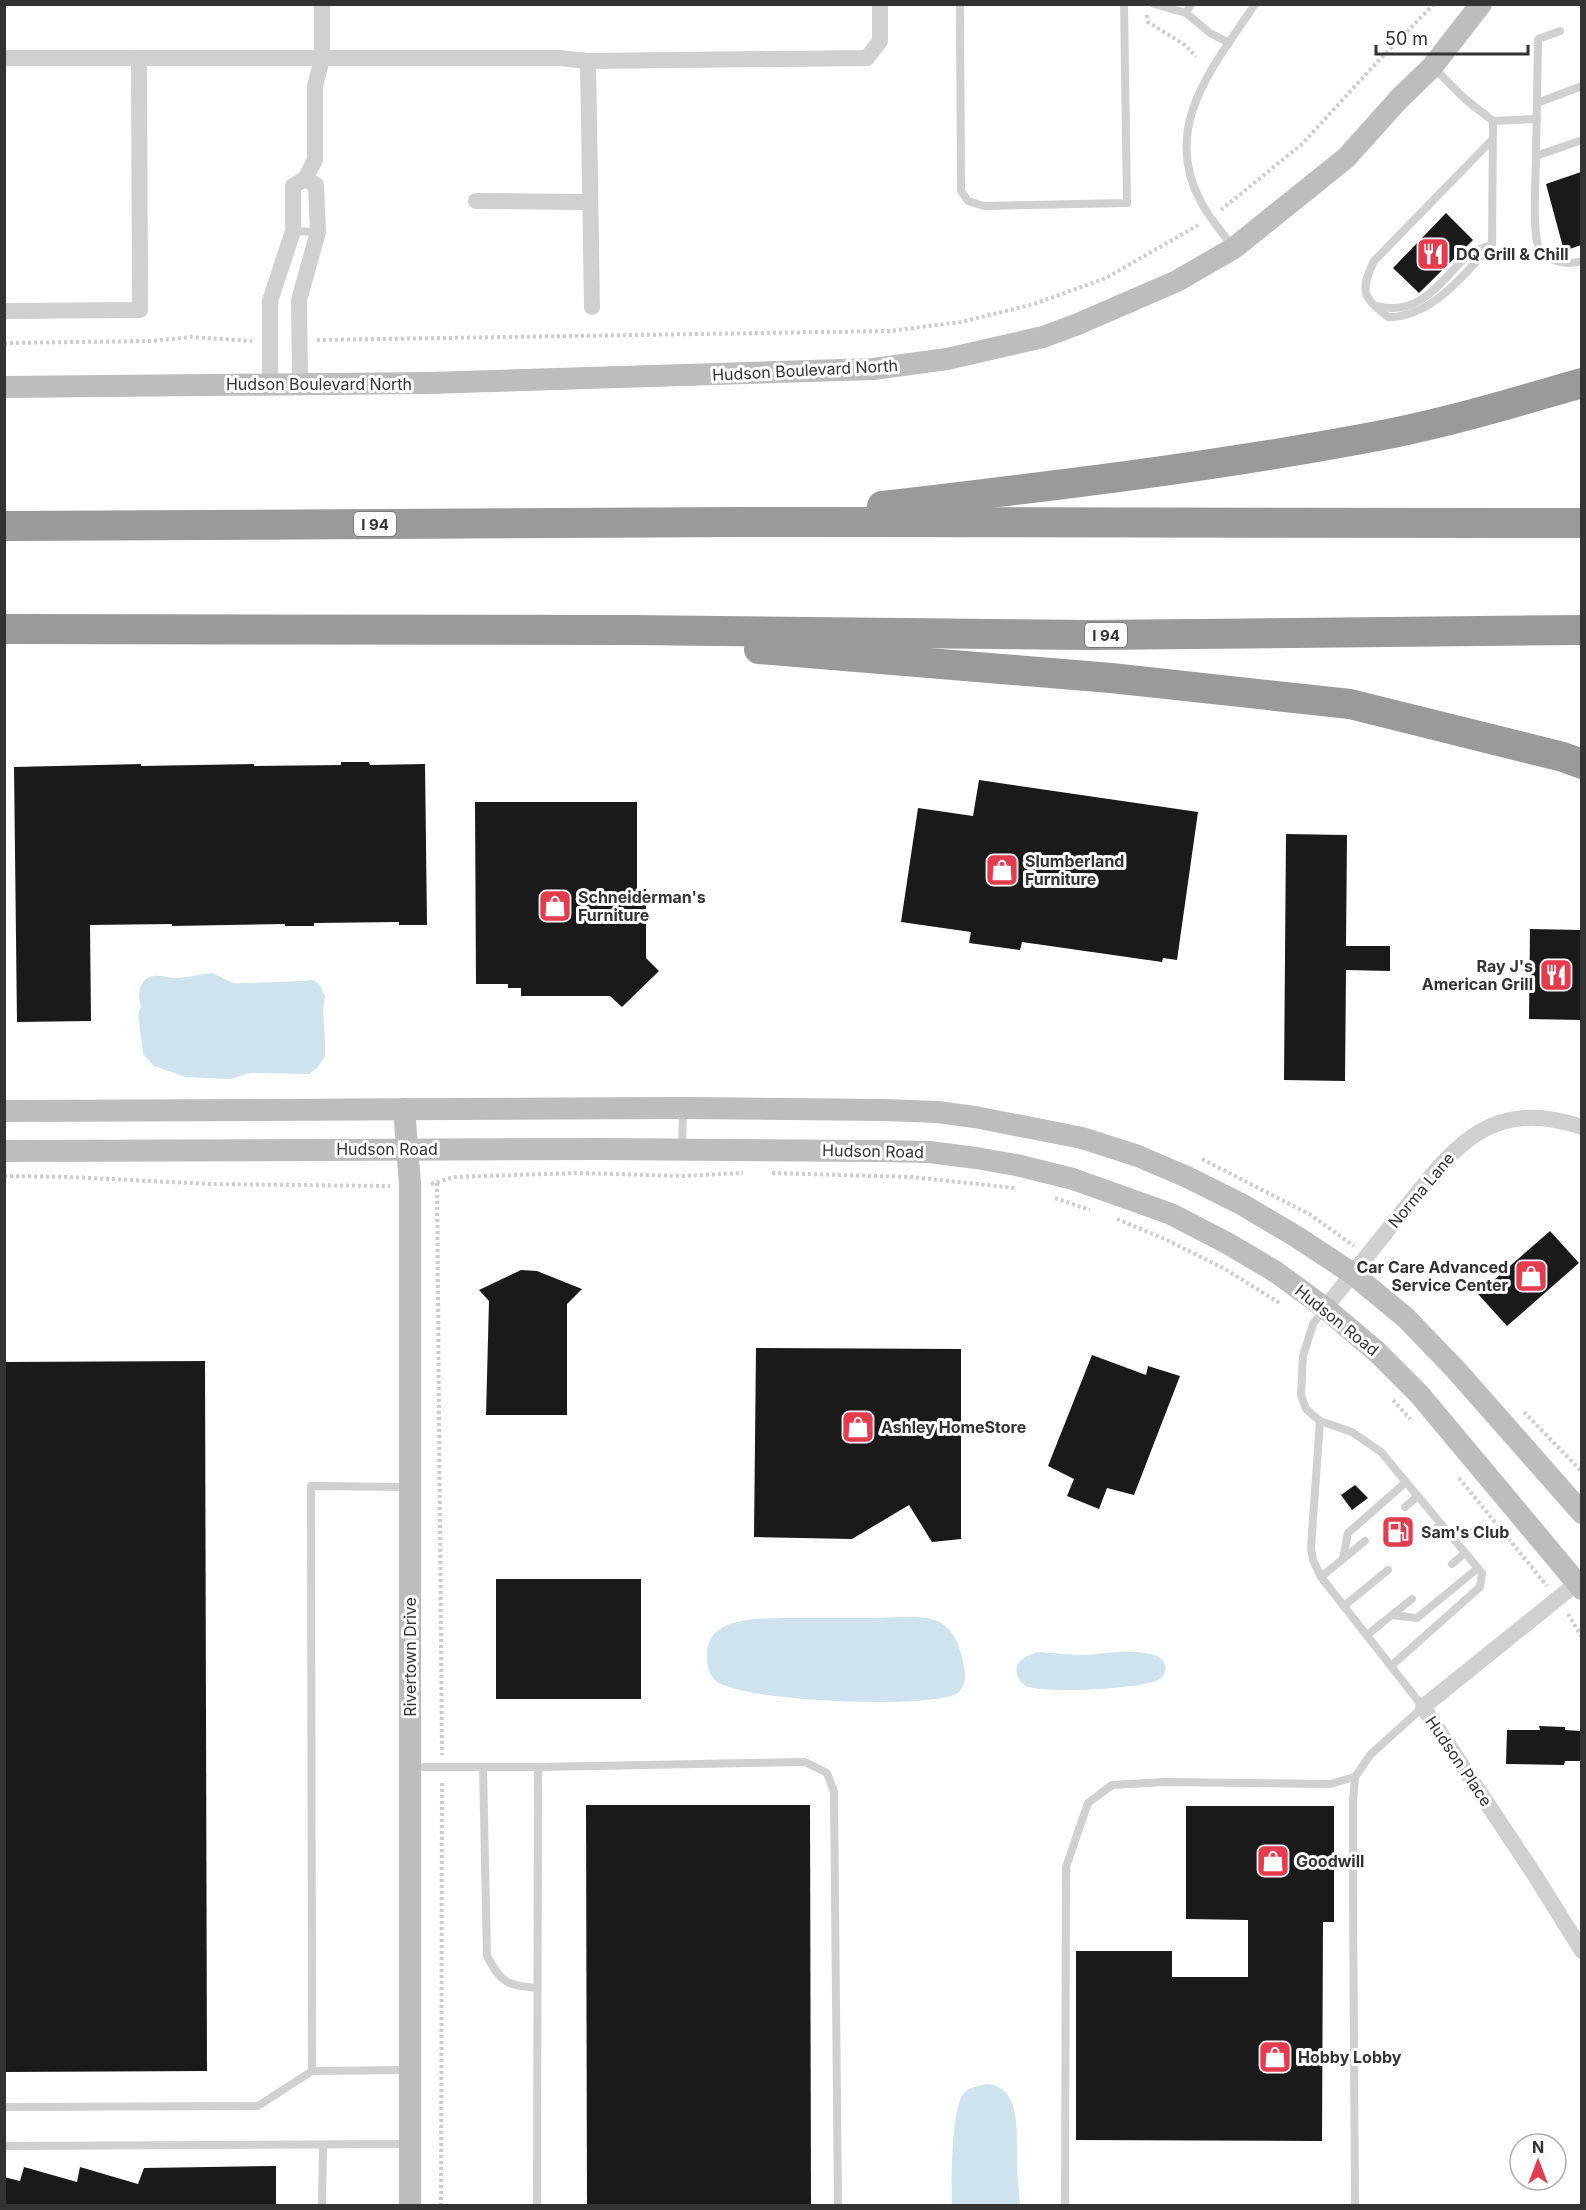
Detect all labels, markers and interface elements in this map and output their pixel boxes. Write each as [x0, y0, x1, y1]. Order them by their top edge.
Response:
scale bar [1376, 18, 1528, 56]
text: 50 m [1385, 28, 1428, 49]
restaurant icon: DQ Grill & Chill [1415, 236, 1451, 272]
place label: DQ Grill & Chill [1456, 244, 1569, 264]
street label: Hudson Boulevard North [712, 355, 898, 385]
street label: Hudson Boulevard North [226, 374, 412, 394]
road number: I 94 [354, 512, 396, 536]
road number: I 94 [1085, 623, 1127, 647]
place label: Slumberland Furniture [1025, 851, 1124, 889]
shop icon: Slumberland Furniture [984, 852, 1020, 888]
place label: Schneiderman's Furniture [578, 887, 706, 925]
shop icon: Schneiderman's Furniture [537, 888, 573, 924]
place label: Ray J's American Grill [1422, 956, 1533, 994]
restaurant icon: Ray J's American Grill [1538, 957, 1574, 993]
street label: Hudson Road [336, 1139, 438, 1159]
street label: Hudson Road [822, 1140, 924, 1162]
street label: Norma Lane [1384, 1148, 1458, 1232]
place label: Car Care Advanced Service Center [1356, 1257, 1508, 1295]
shop icon: Car Care Advanced Service Center [1513, 1258, 1549, 1294]
street label: Hudson Road [1291, 1280, 1383, 1360]
shop icon: Ashley HomeStore [840, 1409, 876, 1445]
place label: Ashley HomeStore [881, 1417, 1026, 1437]
fuel station icon: Sam's Club [1380, 1514, 1416, 1550]
place label: Sam's Club [1421, 1522, 1509, 1542]
street label: Rivertown Drive [400, 1597, 420, 1717]
street label: Hudson Place [1421, 1712, 1497, 1810]
shop icon: Goodwill [1255, 1843, 1291, 1879]
place label: Goodwill [1296, 1851, 1364, 1871]
shop icon: Hobby Lobby [1257, 2039, 1293, 2075]
place label: Hobby Lobby [1298, 2047, 1402, 2067]
north arrow [1508, 2132, 1568, 2192]
text: N [1532, 2137, 1544, 2157]

